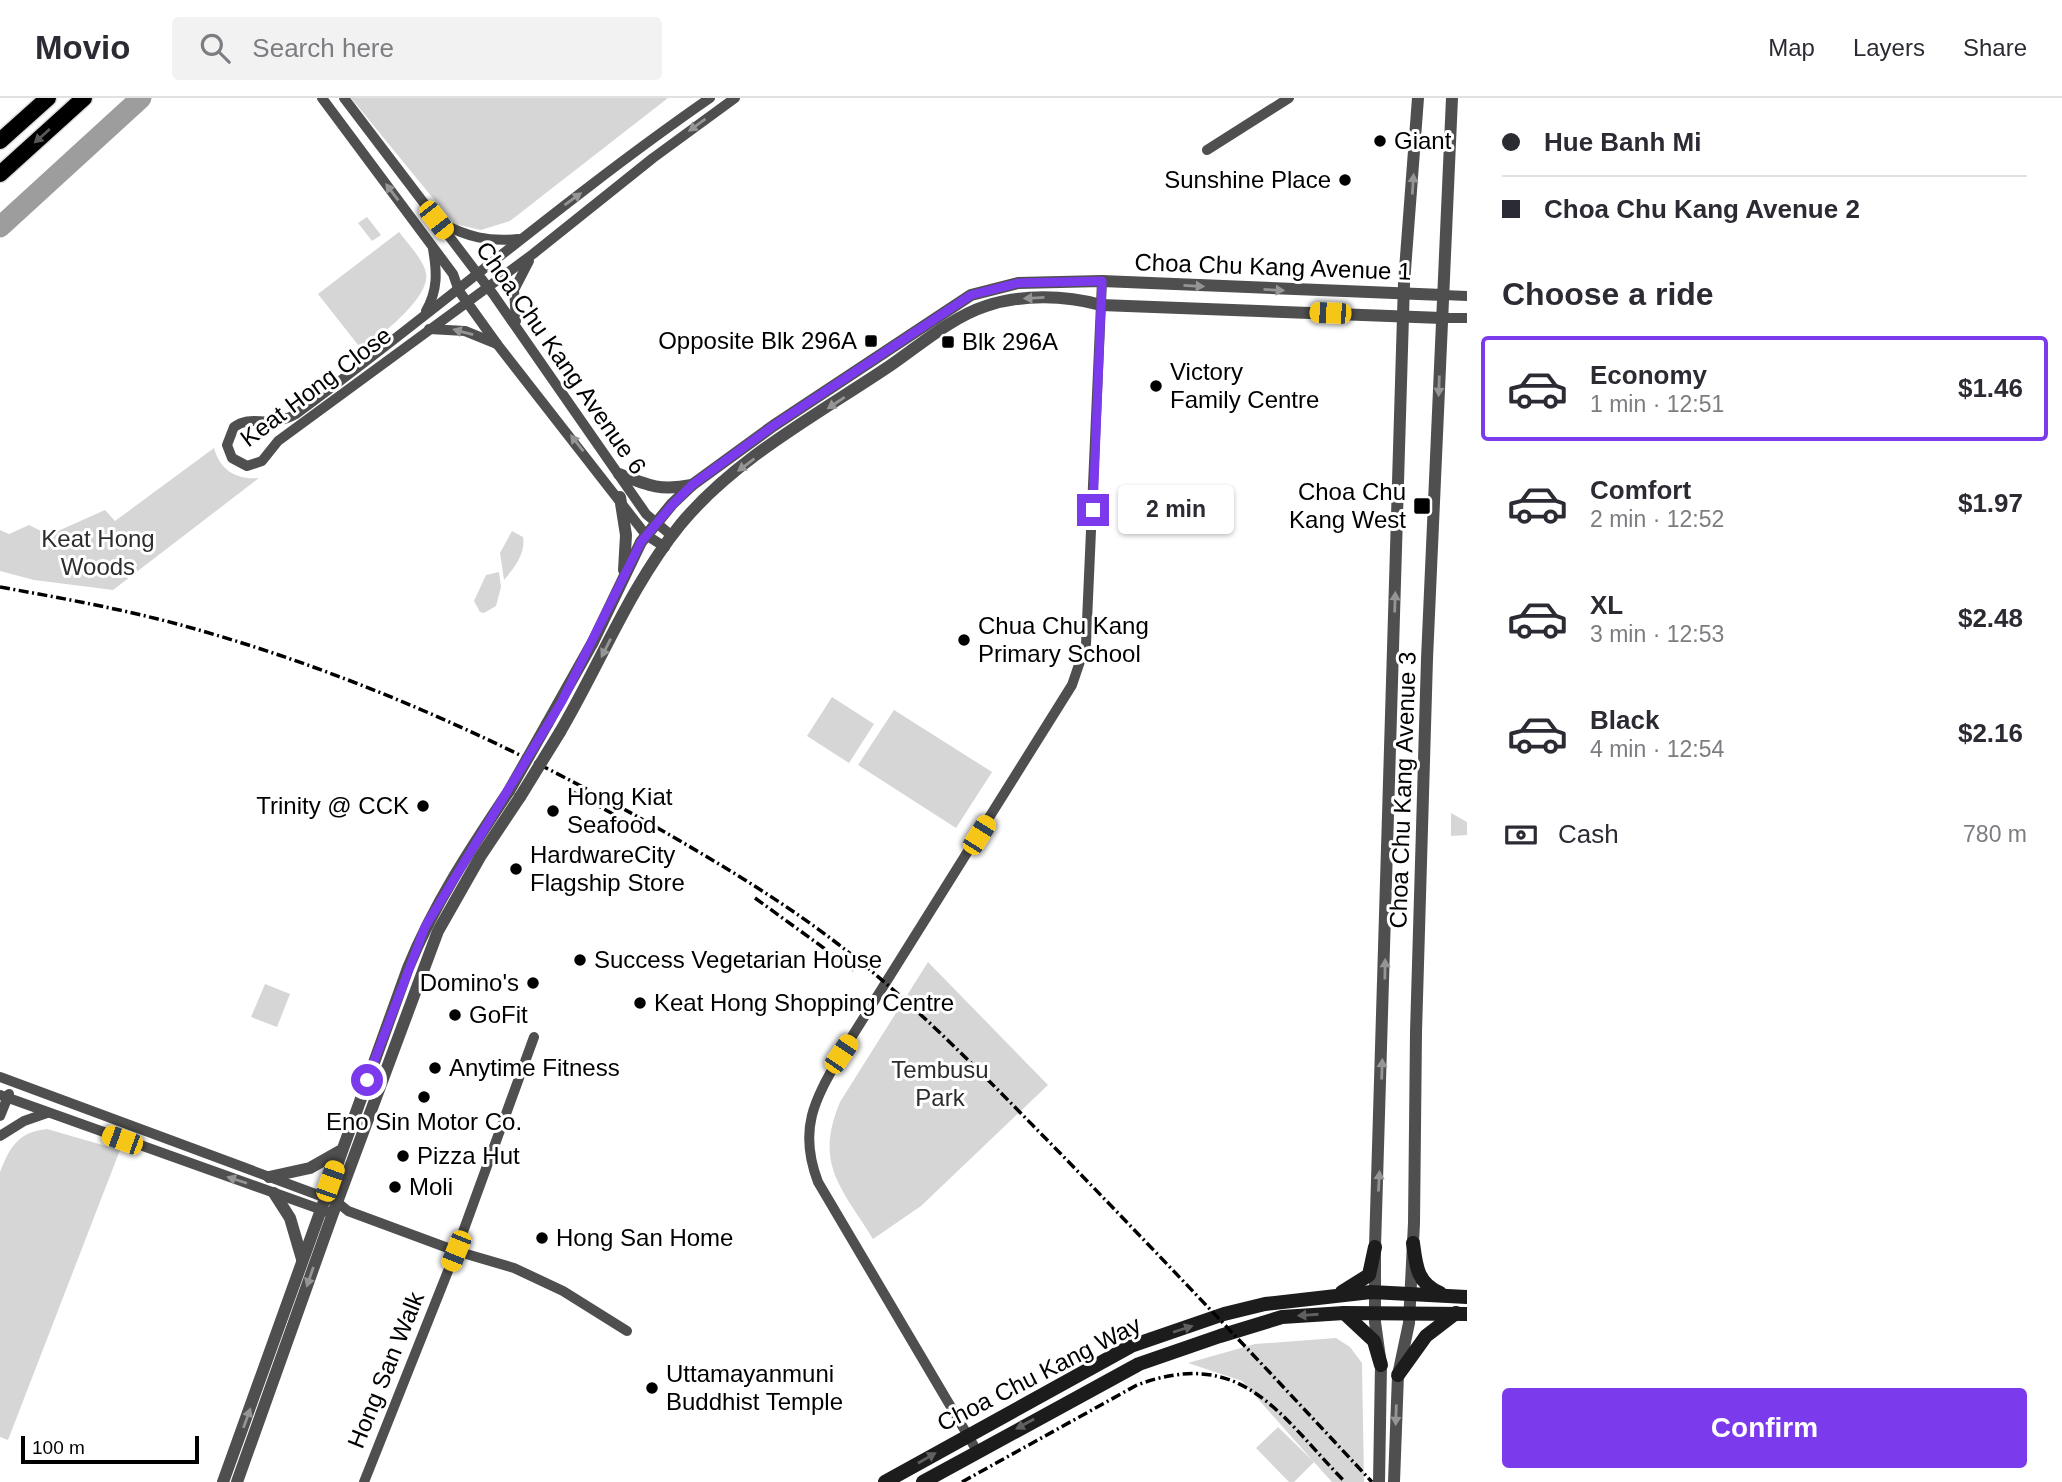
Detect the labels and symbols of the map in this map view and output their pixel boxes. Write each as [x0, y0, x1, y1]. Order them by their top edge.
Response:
one-way arrow [688, 117, 706, 131]
place label: Giant [1394, 127, 1452, 154]
one-way arrow [33, 128, 51, 144]
marker: Giant [1372, 133, 1388, 149]
place label: Sunshine Place [1164, 166, 1331, 193]
marker: Sunshine Place [1337, 172, 1353, 188]
one-way arrow [1408, 173, 1419, 195]
one-way arrow [385, 183, 399, 201]
one-way arrow [564, 192, 582, 206]
car [415, 197, 458, 243]
street label: Choa Chu Kang Avenue 6 [471, 236, 652, 479]
street label: Choa Chu Kang Avenue 1 [1134, 248, 1412, 285]
one-way arrow [1183, 281, 1205, 292]
one-way arrow [1263, 285, 1285, 296]
one-way arrow [1023, 293, 1045, 304]
car [1309, 302, 1352, 324]
street label: Keat Hong Close [235, 321, 396, 452]
one-way arrow [451, 326, 473, 337]
place label: Opposite Blk 296A [658, 327, 857, 354]
place label: Blk 296A [962, 328, 1058, 355]
marker: Opposite Blk 296A [863, 333, 879, 349]
marker: Blk 296A [940, 334, 956, 350]
place label: Victory Family Centre [1170, 358, 1319, 413]
one-way arrow [1434, 375, 1445, 397]
marker: Victory Family Centre [1148, 378, 1164, 394]
one-way arrow [826, 396, 845, 409]
one-way arrow [570, 435, 585, 452]
one-way arrow [736, 458, 755, 472]
place label: Choa Chu Kang West [1289, 478, 1406, 533]
callout: 2 min [1118, 486, 1233, 534]
route end [1077, 494, 1109, 526]
marker: Choa Chu Kang West [1412, 496, 1432, 516]
park label: Keat Hong Woods [41, 525, 155, 580]
one-way arrow [1389, 591, 1401, 613]
place label: Chua Chu Kang Primary School [978, 612, 1149, 667]
marker: Chua Chu Kang Primary School [956, 632, 972, 648]
one-way arrow [600, 639, 612, 658]
street label: Choa Chu Kang Avenue 3 [1384, 651, 1421, 929]
place label: Hong Kiat Seafood [567, 783, 673, 838]
place label: Trinity @ CCK [256, 792, 409, 819]
marker: Trinity @ CCK [415, 798, 431, 814]
marker: Hong Kiat Seafood [545, 803, 561, 819]
car [959, 812, 1000, 858]
place label: HardwareCity Flagship Store [530, 841, 685, 896]
marker: HardwareCity Flagship Store [508, 861, 524, 877]
place label: Success Vegetarian House [594, 946, 882, 973]
marker: Success Vegetarian House [572, 952, 588, 968]
one-way arrow [1379, 958, 1391, 980]
place label: Domino's [420, 969, 519, 996]
marker: Domino's [525, 975, 541, 991]
place label: Keat Hong Shopping Centre [654, 989, 954, 1016]
marker: Keat Hong Shopping Centre [632, 995, 648, 1011]
place label: GoFit [469, 1001, 528, 1028]
marker: GoFit [447, 1007, 463, 1023]
car [821, 1031, 862, 1077]
place label: Anytime Fitness [449, 1054, 620, 1081]
park label: Tembusu Park [891, 1056, 989, 1111]
one-way arrow [1377, 1058, 1388, 1080]
marker: Anytime Fitness [427, 1060, 443, 1076]
route start [351, 1064, 383, 1096]
marker: Eno Sin Motor Co. [416, 1089, 432, 1105]
place label: Eno Sin Motor Co. [326, 1108, 522, 1135]
car [99, 1123, 146, 1157]
place label: Pizza Hut [417, 1142, 520, 1169]
marker: Pizza Hut [395, 1148, 411, 1164]
car [314, 1158, 347, 1204]
one-way arrow [1373, 1170, 1384, 1192]
place label: Moli [409, 1173, 453, 1200]
one-way arrow [226, 1174, 247, 1185]
marker: Moli [387, 1179, 403, 1195]
place label: Hong San Home [556, 1224, 733, 1251]
car [439, 1228, 474, 1274]
marker: Hong San Home [534, 1230, 550, 1246]
one-way arrow [304, 1267, 315, 1288]
street label: Hong San Walk [342, 1287, 429, 1452]
one-way arrow [1297, 1310, 1319, 1321]
street label: Choa Chu Kang Way [933, 1311, 1145, 1437]
one-way arrow [1172, 1323, 1193, 1334]
place label: Uttamayanmuni Buddhist Temple [666, 1360, 843, 1415]
marker: Uttamayanmuni Buddhist Temple [644, 1380, 660, 1396]
one-way arrow [1391, 1404, 1402, 1426]
one-way arrow [241, 1407, 252, 1428]
one-way arrow [1015, 1419, 1035, 1430]
scale bar [21, 1433, 200, 1465]
one-way arrow [917, 1452, 936, 1464]

